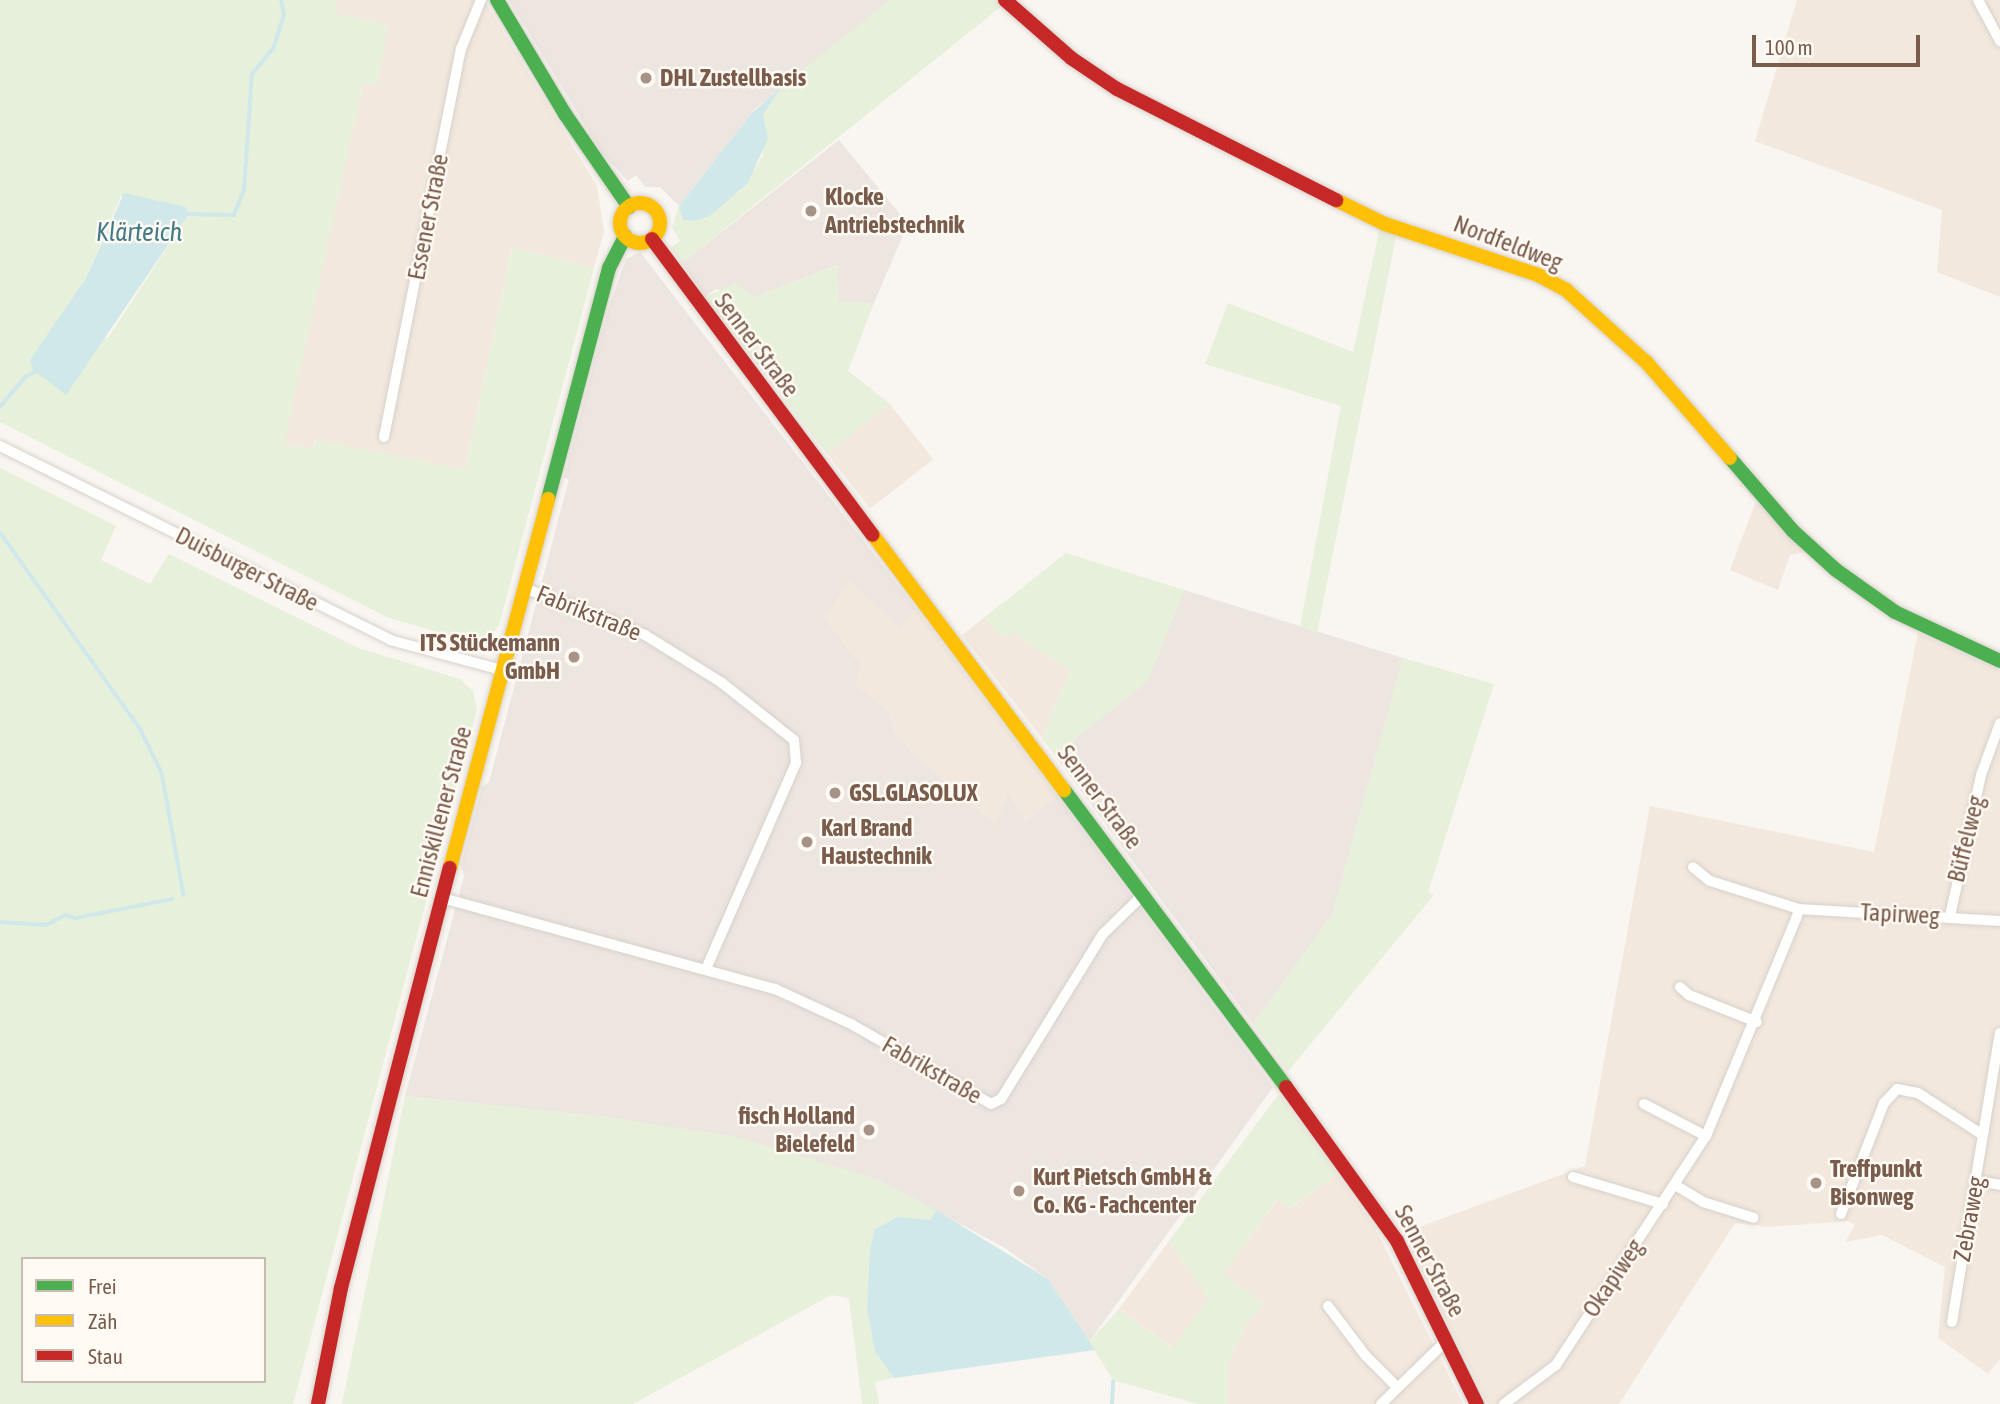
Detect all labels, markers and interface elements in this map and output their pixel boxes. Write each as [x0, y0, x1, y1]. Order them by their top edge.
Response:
scale bar [1755, 21, 1923, 65]
text: 100 m [1765, 35, 1813, 59]
place label: DHL Zustellbasis [660, 64, 806, 92]
marker: DHL Zustellbasis [638, 70, 654, 86]
street label: Essener Straße [402, 151, 454, 283]
place label: Klocke Antriebstechnik [825, 183, 964, 239]
marker: Klocke Antriebstechnik [803, 203, 819, 219]
street label: Nordfeldweg [1450, 209, 1566, 277]
water label: Klärteich [96, 217, 182, 249]
street label: Senner Straße [709, 287, 805, 403]
street label: Duisburger Straße [171, 521, 323, 617]
street label: Fabrikstraße [533, 579, 645, 647]
place label: ITS Stückemann GmbH [420, 629, 560, 685]
marker: ITS Stückemann GmbH [566, 649, 582, 665]
street label: Enniskillener Straße [404, 723, 478, 901]
street label: Senner Straße [1052, 739, 1148, 855]
place label: GSL.GLASOLUX [849, 779, 977, 807]
marker: GSL.GLASOLUX [827, 785, 843, 801]
street label: Büffelweg [1941, 793, 1991, 885]
place label: Karl Brand Haustechnik [821, 814, 932, 870]
marker: Karl Brand Haustechnik [799, 834, 815, 850]
street label: Tapirweg [1860, 898, 1940, 930]
street label: Fabrikstraße [877, 1030, 987, 1110]
place label: fisch Holland Bielefeld [738, 1102, 855, 1158]
marker: fisch Holland Bielefeld [861, 1122, 877, 1138]
place label: Treffpunkt Bisonweg [1830, 1155, 1922, 1211]
place label: Kurt Pietsch GmbH & Co. KG - Fachcenter [1033, 1163, 1211, 1219]
street label: Zebraweg [1947, 1174, 1991, 1264]
marker: Treffpunkt Bisonweg [1808, 1175, 1824, 1191]
marker: Kurt Pietsch GmbH & Co. KG - Fachcenter [1011, 1183, 1027, 1199]
street label: Senner Straße [1389, 1200, 1471, 1322]
street label: Okapiweg [1576, 1233, 1650, 1323]
legend [21, 1257, 266, 1383]
text: Frei [88, 1274, 117, 1298]
text: Zäh [88, 1309, 117, 1333]
text: Stau [88, 1344, 123, 1368]

